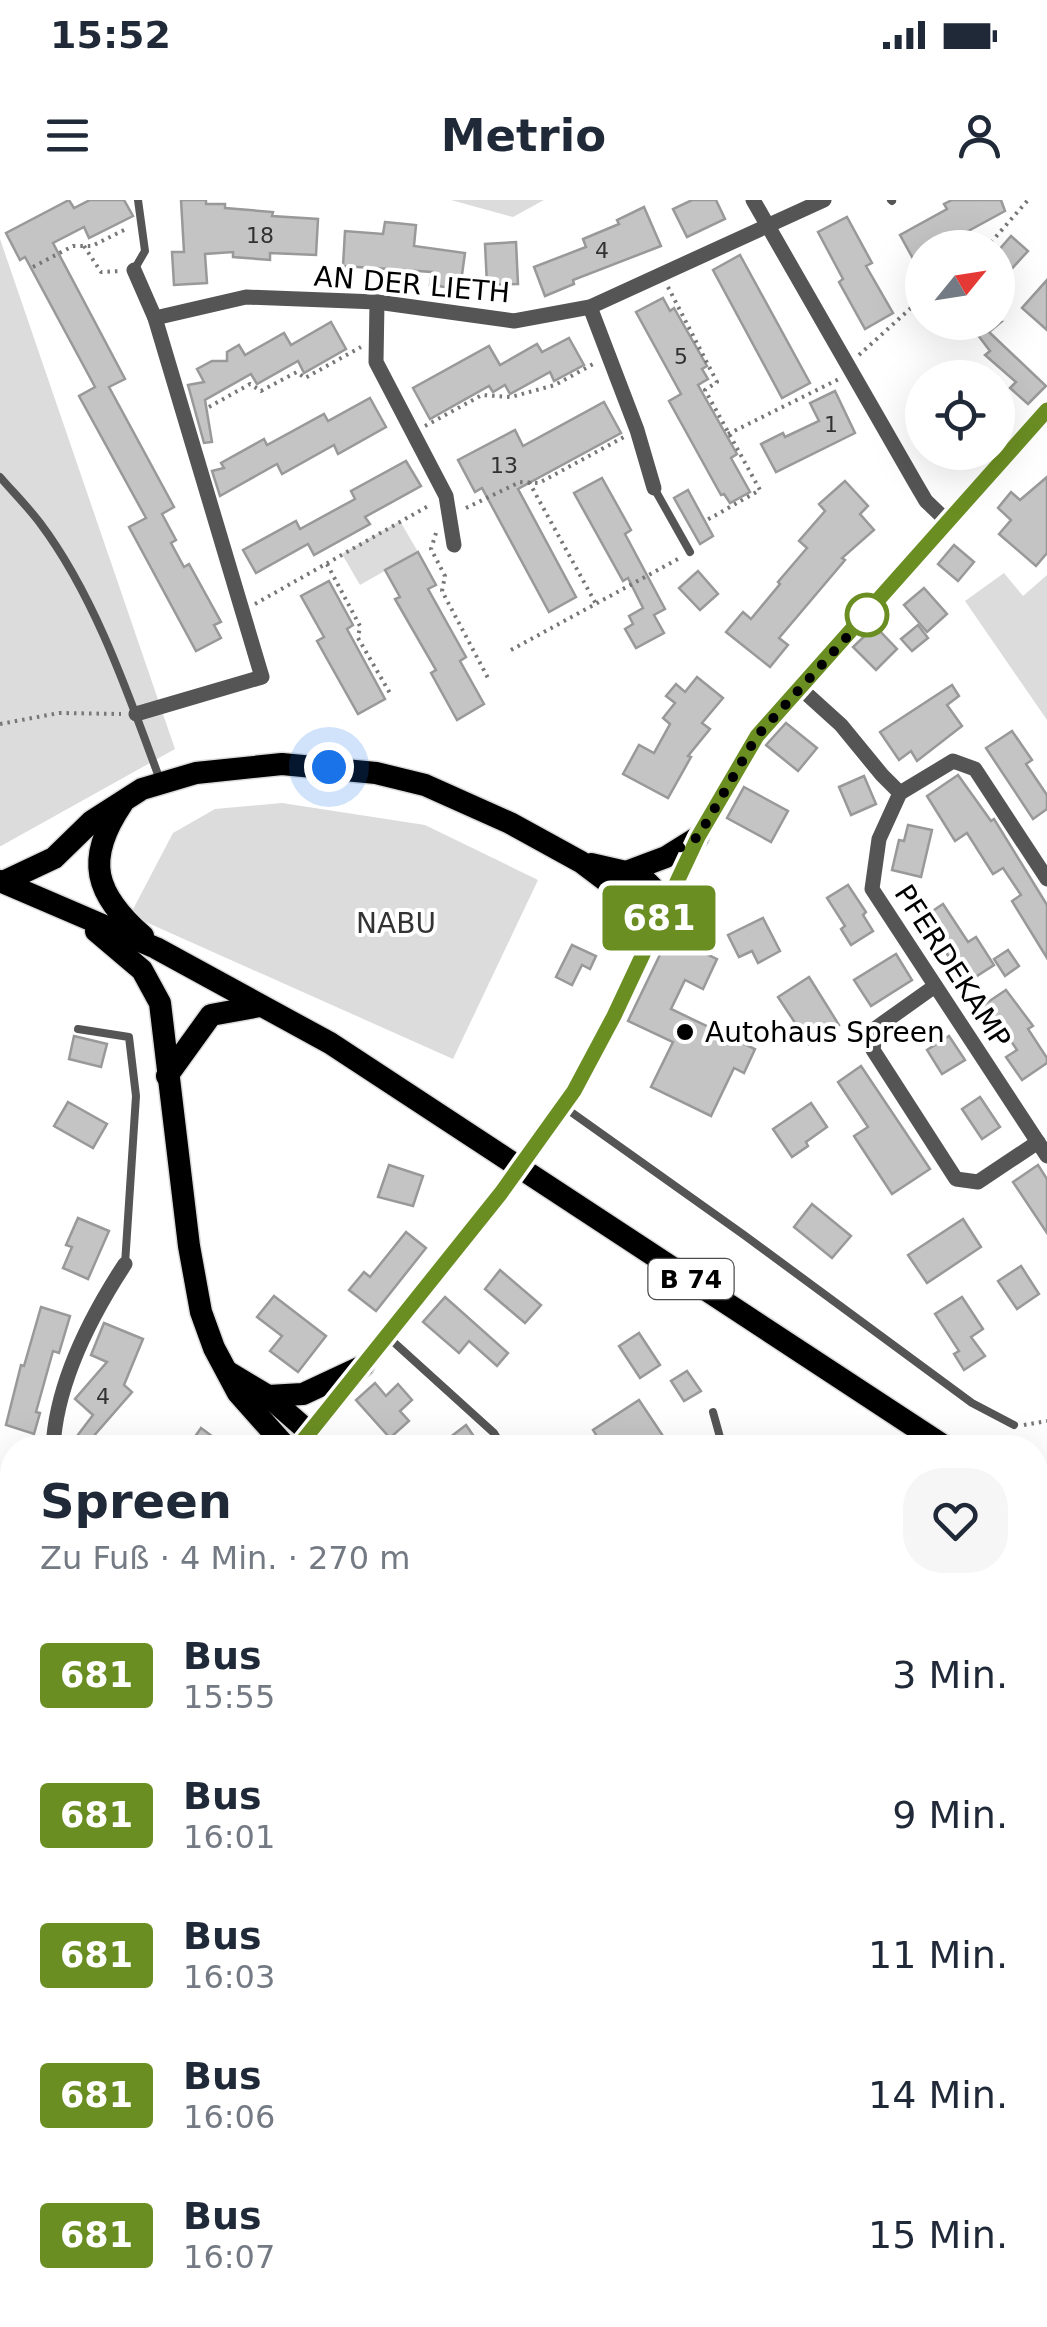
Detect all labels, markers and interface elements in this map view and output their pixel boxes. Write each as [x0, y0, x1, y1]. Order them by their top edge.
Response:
text: 15:52 [50, 13, 171, 57]
icon: menu [40, 108, 95, 163]
icon: person [952, 108, 1007, 163]
text: Metrio [441, 109, 606, 162]
house number: 18 [246, 223, 274, 248]
north arrow [905, 230, 1015, 340]
map controls [905, 230, 1015, 470]
house number: 4 [595, 238, 609, 263]
street label: AN DER LIETH [313, 260, 511, 309]
house number: 5 [674, 344, 688, 369]
button: locate [905, 360, 1015, 470]
house number: 1 [824, 412, 838, 437]
house number: 13 [490, 453, 518, 478]
unlabelled marker [846, 594, 888, 636]
your location [304, 742, 354, 792]
street label: PFERDEKAMP [888, 879, 1017, 1054]
line badge: 681 [602, 886, 716, 950]
text: 681 [622, 898, 696, 938]
park label: NABU [356, 907, 436, 940]
place label: Autohaus Spreen [705, 1016, 945, 1049]
marker: Autohaus Spreen [674, 1021, 696, 1043]
road number: B 74 [648, 1259, 734, 1299]
house number: 4 [96, 1384, 110, 1409]
button: heart [903, 1468, 1008, 1573]
text: Spreen [40, 1473, 232, 1529]
text: Zu Fuß · 4 Min. · 270 m [40, 1539, 410, 1577]
text: Bus [183, 1634, 262, 1678]
text: 3 Min. [892, 1653, 1008, 1697]
text: 681 [60, 1655, 133, 1695]
text: 15:55 [183, 1678, 275, 1716]
text: Bus [183, 1774, 262, 1818]
text: 9 Min. [892, 1793, 1008, 1837]
text: 681 [60, 1795, 133, 1835]
text: 16:01 [183, 1818, 275, 1856]
text: Bus [183, 1914, 262, 1958]
text: 11 Min. [868, 1933, 1008, 1977]
text: 681 [60, 1935, 133, 1975]
text: 16:03 [183, 1958, 275, 1996]
text: Bus [183, 2054, 262, 2098]
text: 14 Min. [868, 2073, 1008, 2117]
text: 681 [60, 2075, 133, 2115]
text: 16:06 [183, 2098, 275, 2136]
text: Bus [183, 2194, 262, 2238]
text: 15 Min. [868, 2213, 1008, 2257]
text: 681 [60, 2215, 133, 2255]
text: 16:07 [183, 2238, 275, 2276]

